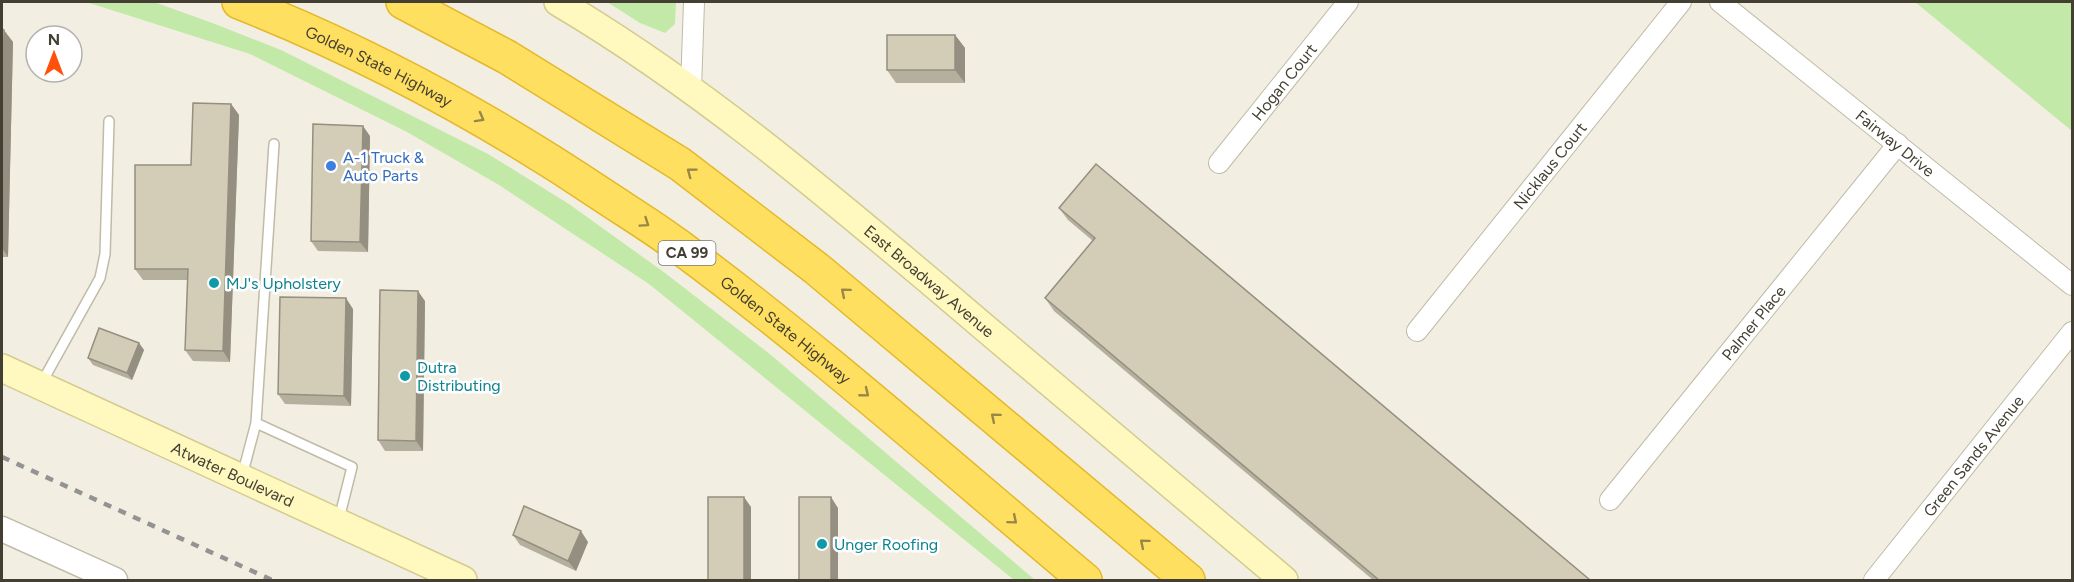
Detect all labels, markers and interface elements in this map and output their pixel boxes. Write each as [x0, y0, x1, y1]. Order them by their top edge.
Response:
street label: Golden State Highway [302, 22, 456, 111]
north arrow [24, 24, 84, 84]
text: N [48, 30, 60, 49]
street label: Hogan Court [1248, 40, 1321, 124]
street label: Fairway Drive [1852, 106, 1939, 181]
one-way arrow [474, 111, 484, 122]
street label: Nicklaus Court [1510, 119, 1591, 213]
place label: A-1 Truck & Auto Parts [343, 148, 425, 185]
marker: A-1 Truck & Auto Parts [324, 159, 338, 173]
one-way arrow [687, 169, 698, 180]
one-way arrow [638, 216, 649, 227]
street label: East Broadway Avenue [860, 221, 998, 342]
road number: CA 99 [658, 241, 716, 265]
street label: Golden State Highway [717, 272, 855, 388]
place label: MJ's Upholstery [226, 274, 341, 293]
marker: MJ's Upholstery [207, 276, 221, 290]
street label: Palmer Place [1718, 282, 1790, 364]
one-way arrow [841, 288, 852, 299]
place label: Dutra Distributing [417, 358, 501, 395]
marker: Dutra Distributing [398, 369, 412, 383]
one-way arrow [858, 386, 869, 397]
street label: Green Sands Avenue [1919, 391, 2028, 521]
one-way arrow [991, 413, 1002, 424]
street label: Atwater Boulevard [168, 438, 297, 511]
one-way arrow [1006, 513, 1017, 524]
place label: Unger Roofing [834, 535, 938, 554]
marker: Unger Roofing [815, 537, 829, 551]
one-way arrow [1140, 539, 1151, 550]

